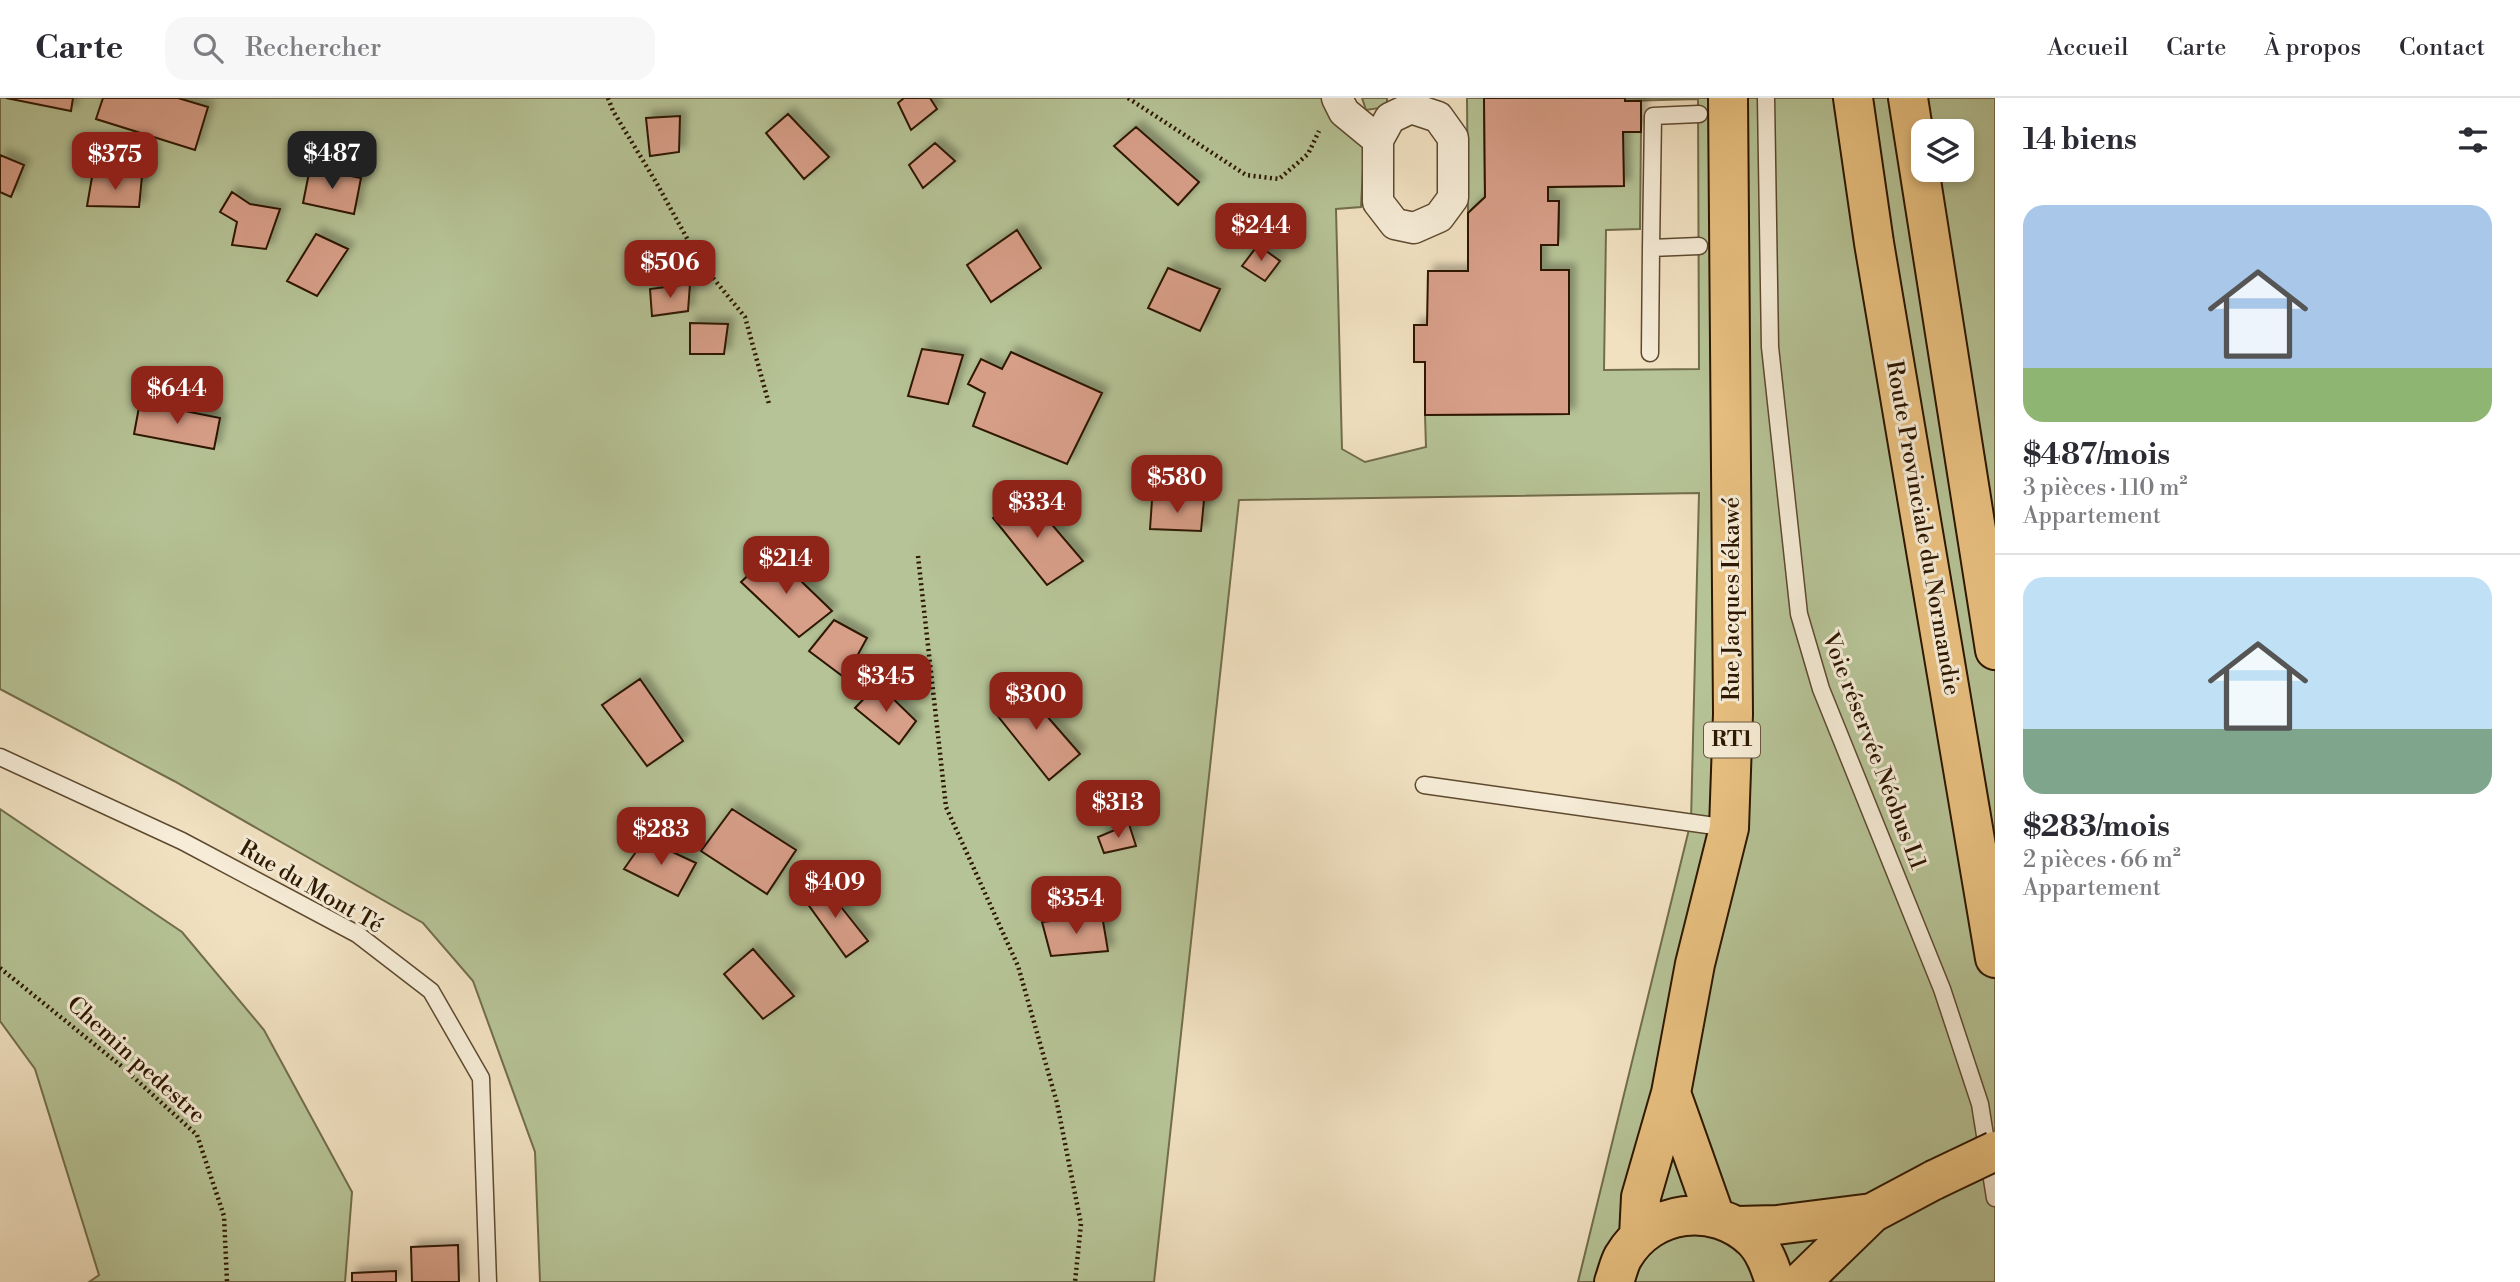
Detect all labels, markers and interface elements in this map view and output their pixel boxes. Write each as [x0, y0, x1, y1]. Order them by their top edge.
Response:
search box [165, 17, 655, 80]
text: Carte [35, 28, 123, 69]
icon: search [189, 29, 227, 67]
text: Rechercher [245, 32, 381, 64]
text: Accueil [2047, 33, 2128, 63]
text: Carte [2166, 33, 2226, 63]
text: À propos [2264, 33, 2361, 63]
text: Contact [2399, 33, 2485, 63]
map controls [1911, 119, 1974, 182]
button: layers [1911, 119, 1974, 182]
text: 14 biens [2023, 121, 2137, 159]
icon: filters [2454, 121, 2492, 159]
pin: $375 [74, 132, 156, 192]
pin: $487 [291, 132, 373, 191]
text: $487 [304, 140, 360, 168]
text: $375 [88, 141, 142, 169]
pin: $244 [1220, 204, 1302, 263]
text: $244 [1231, 212, 1291, 240]
pin: $506 [629, 240, 711, 300]
text: $506 [640, 249, 700, 277]
icon: home [2195, 251, 2321, 377]
street label: Route Provinciale du Normandie [1880, 358, 1966, 698]
pin: $644 [136, 366, 218, 426]
text: $644 [147, 375, 207, 403]
text: $487/mois [2023, 436, 2170, 474]
pin: $580 [1136, 456, 1218, 515]
text: $580 [1147, 464, 1207, 492]
text: 3 pièces · 110 m² [2023, 474, 2188, 502]
pin: $334 [996, 480, 1078, 540]
text: $334 [1008, 489, 1066, 517]
street label: Rue Jacques Iékawé [1718, 497, 1746, 701]
text: Appartement [2023, 502, 2161, 530]
pin: $214 [745, 536, 827, 596]
text: $214 [759, 545, 813, 573]
icon: home [2195, 623, 2321, 749]
street label: Voie réservée Néobus L1 [1815, 628, 1932, 874]
pin: $345 [845, 654, 927, 714]
text: $345 [857, 663, 915, 691]
pin: $300 [995, 672, 1077, 732]
text: $300 [1006, 681, 1066, 709]
road number: RT1 [1704, 722, 1760, 758]
pin: $313 [1077, 780, 1159, 840]
text: $313 [1092, 789, 1144, 817]
pin: $283 [620, 808, 702, 867]
text: $283/mois [2023, 808, 2170, 846]
text: $283 [633, 816, 689, 844]
street label: Rue du Mont Té [234, 834, 388, 940]
text: 2 pièces · 66 m² [2023, 846, 2181, 874]
pin: $409 [794, 860, 876, 920]
text: $409 [805, 869, 865, 897]
text: Appartement [2023, 874, 2161, 902]
pin: $354 [1035, 876, 1117, 936]
text: $354 [1047, 885, 1105, 913]
street label: Chemin pedestre [61, 990, 211, 1130]

